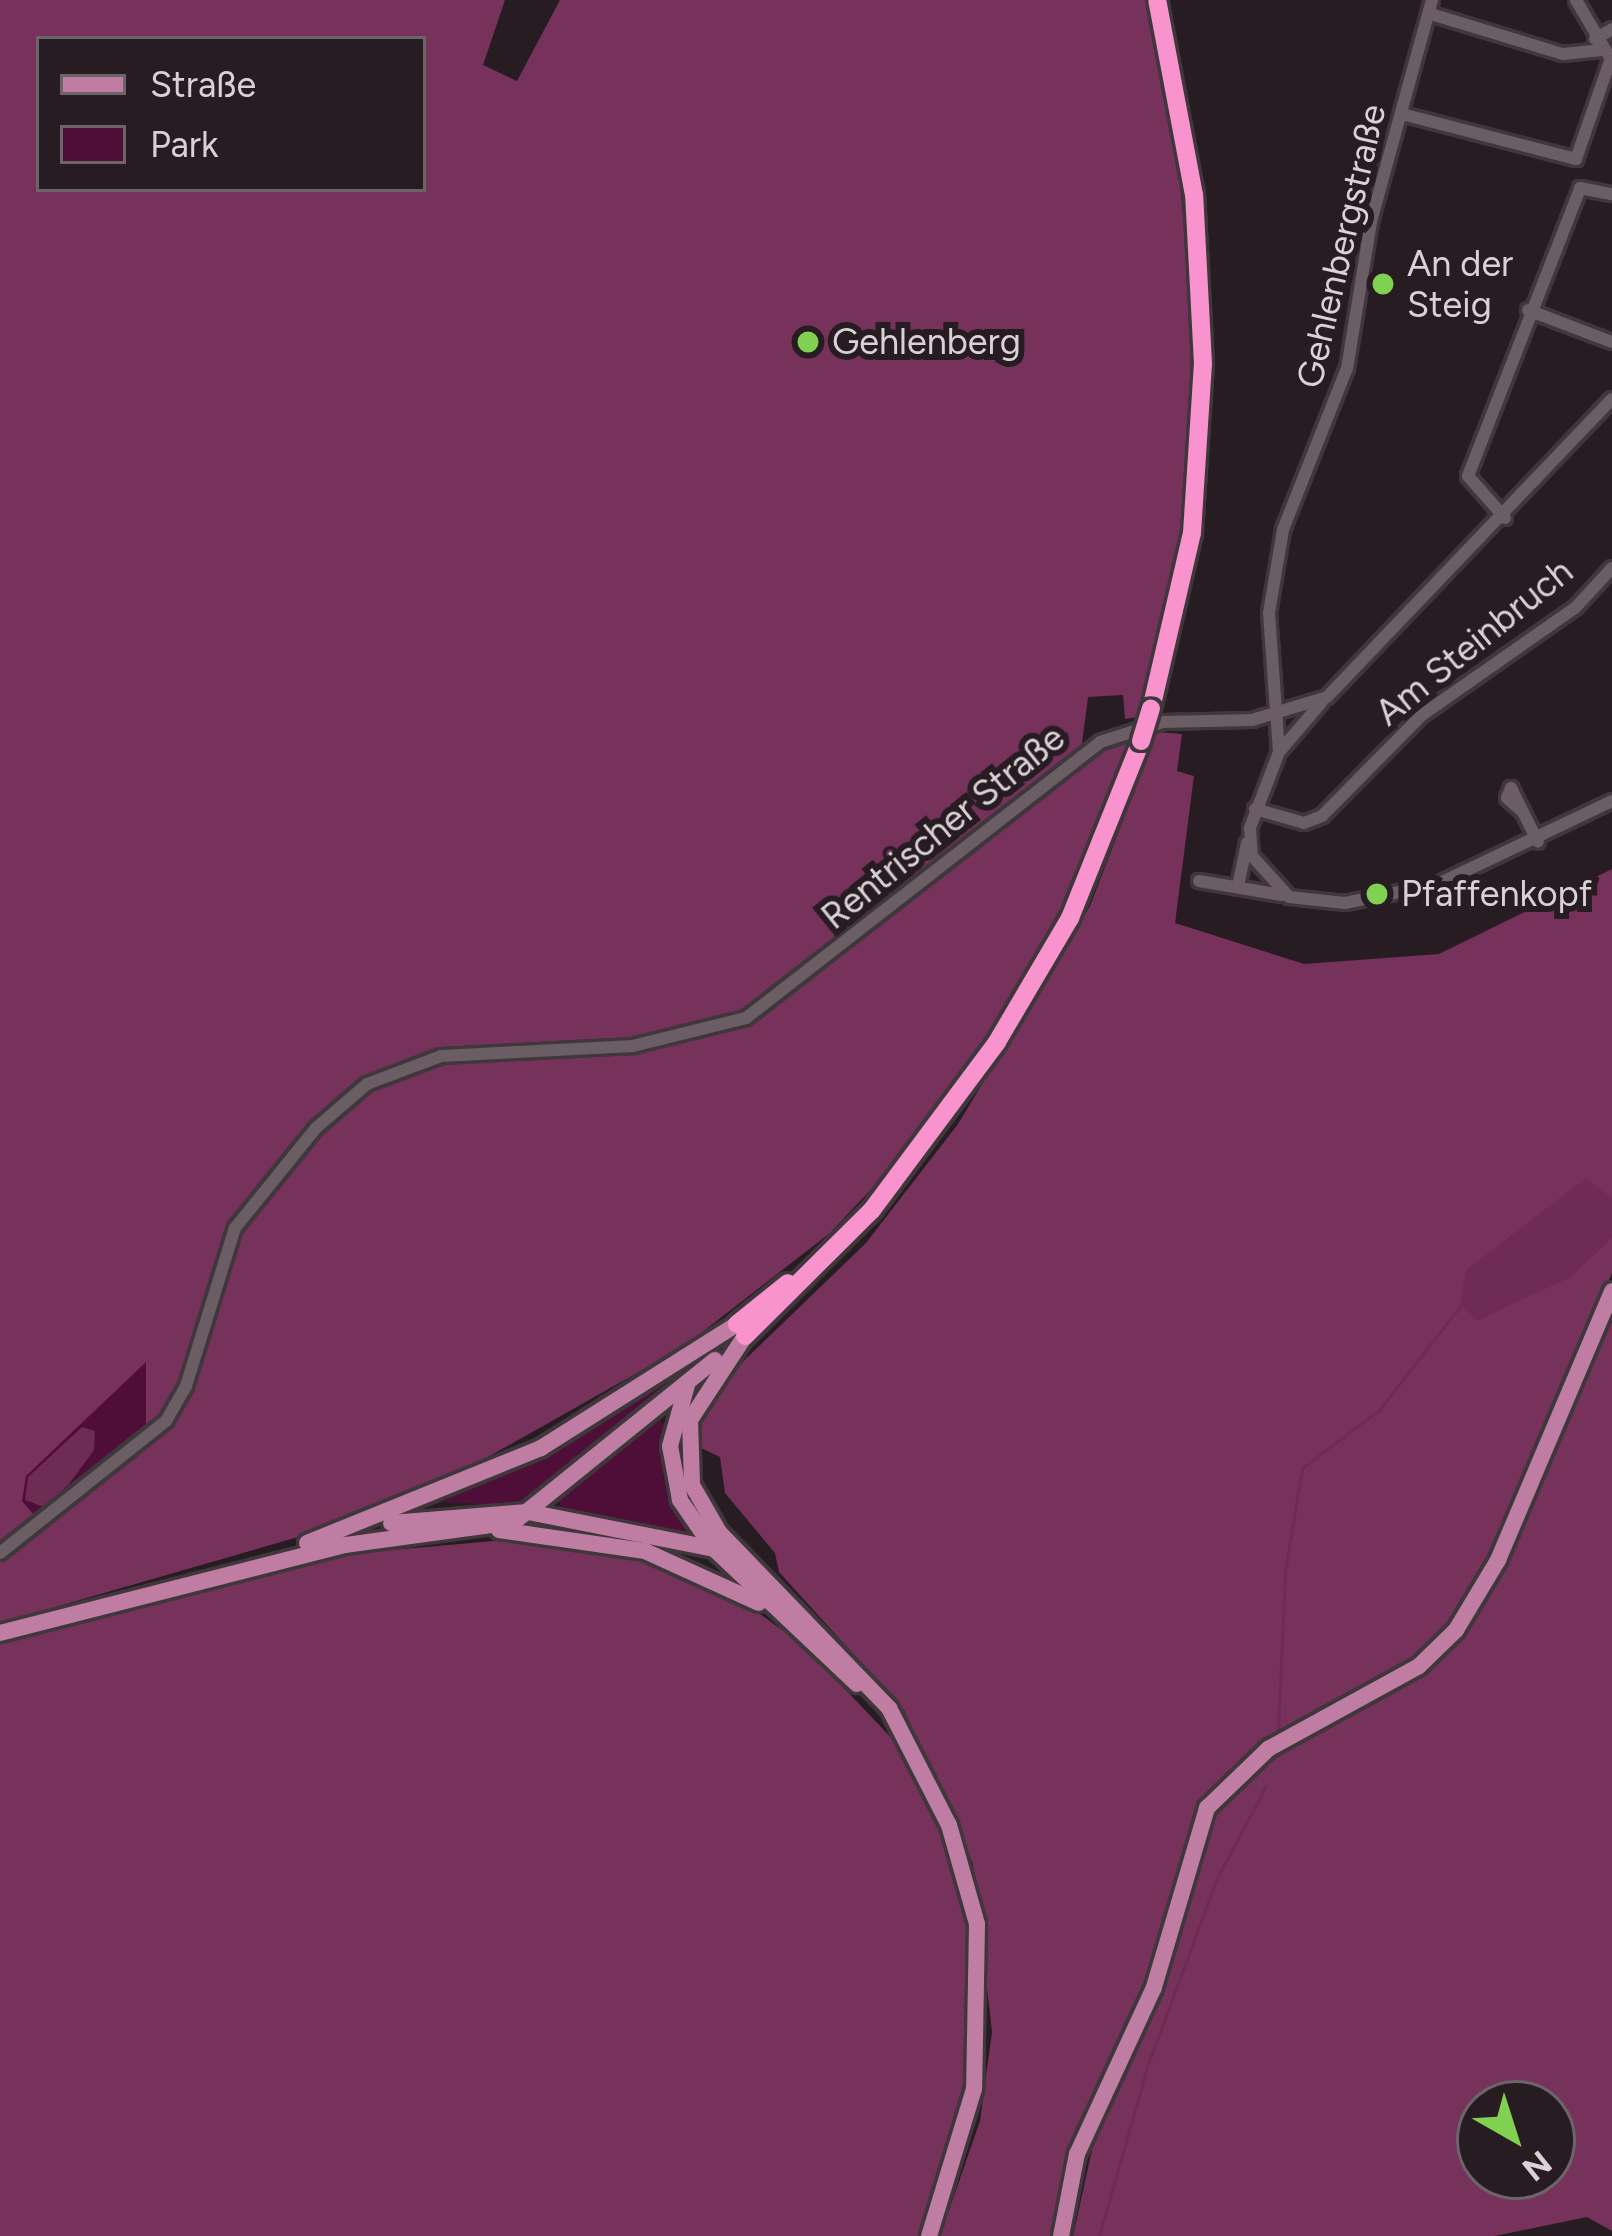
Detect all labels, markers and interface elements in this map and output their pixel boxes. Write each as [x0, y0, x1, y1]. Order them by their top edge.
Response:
legend [36, 36, 426, 192]
text: Straße [150, 63, 256, 106]
street label: Gehlenbergstraße [1287, 100, 1395, 392]
text: Park [150, 123, 218, 166]
place label: An der Steig [1407, 241, 1513, 326]
marker: An der Steig [1370, 271, 1396, 297]
place label: Gehlenberg [832, 320, 1021, 364]
marker: Gehlenberg [795, 329, 821, 355]
street label: Am Steinbruch [1367, 550, 1581, 734]
street label: Rentrischer Straße [813, 716, 1073, 938]
place label: Pfaffenkopf [1401, 872, 1592, 916]
marker: Pfaffenkopf [1364, 881, 1390, 907]
north arrow [1456, 2080, 1576, 2200]
text: N [1515, 2143, 1559, 2189]

